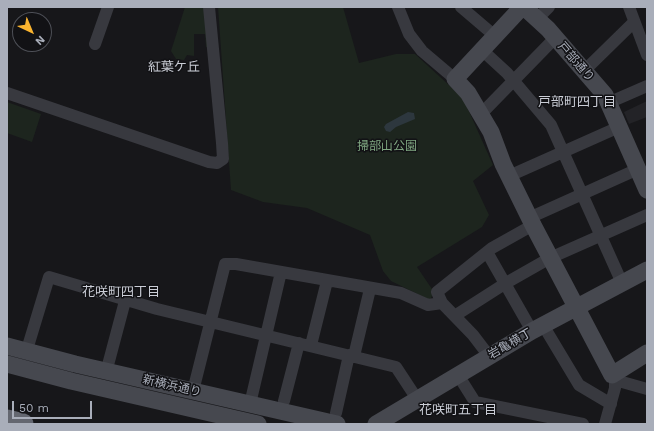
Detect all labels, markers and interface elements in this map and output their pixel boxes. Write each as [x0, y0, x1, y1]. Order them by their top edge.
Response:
north arrow [12, 12, 52, 52]
text: N [33, 33, 47, 48]
street label: 戸部通り [555, 39, 597, 85]
district label: 紅葉ケ丘 [148, 59, 200, 75]
district label: 戸部町四丁目 [538, 94, 616, 110]
park label: 掃部山公園 [357, 139, 417, 153]
district label: 花咲町四丁目 [82, 284, 160, 300]
street label: 岩亀横丁 [486, 326, 534, 362]
street label: 新横浜通り [141, 372, 203, 400]
scale bar [14, 393, 94, 419]
text: 50 m [19, 401, 49, 415]
district label: 花咲町五丁目 [419, 402, 497, 418]

